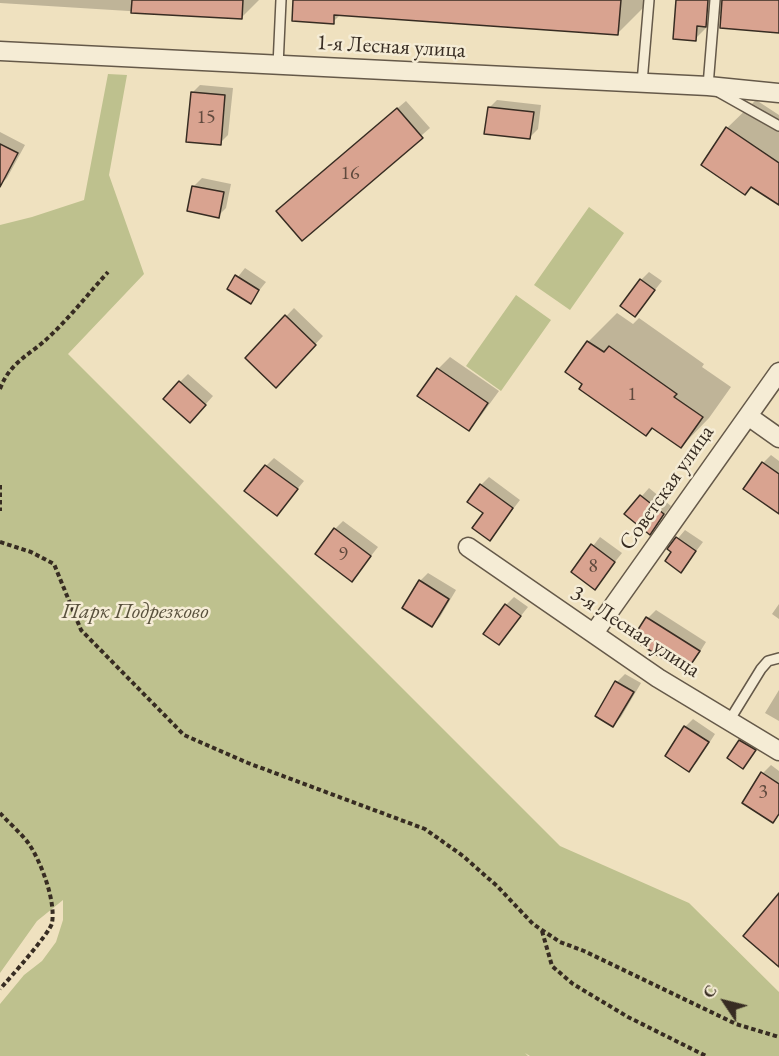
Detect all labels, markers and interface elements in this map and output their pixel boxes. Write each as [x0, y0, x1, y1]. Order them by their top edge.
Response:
street label: 1-я Лесная улица [316, 30, 466, 64]
house number: 15 [196, 106, 216, 130]
house number: 16 [340, 162, 360, 186]
house number: 1 [627, 383, 637, 407]
street label: Советская улица [614, 420, 720, 556]
house number: 9 [338, 543, 348, 567]
house number: 8 [588, 555, 598, 579]
street label: 3-я Лесная улица [565, 580, 705, 684]
park label: Парк Подрезково [61, 599, 209, 625]
house number: 3 [758, 781, 768, 805]
north arrow [695, 972, 755, 1032]
text: С [698, 981, 722, 1002]

